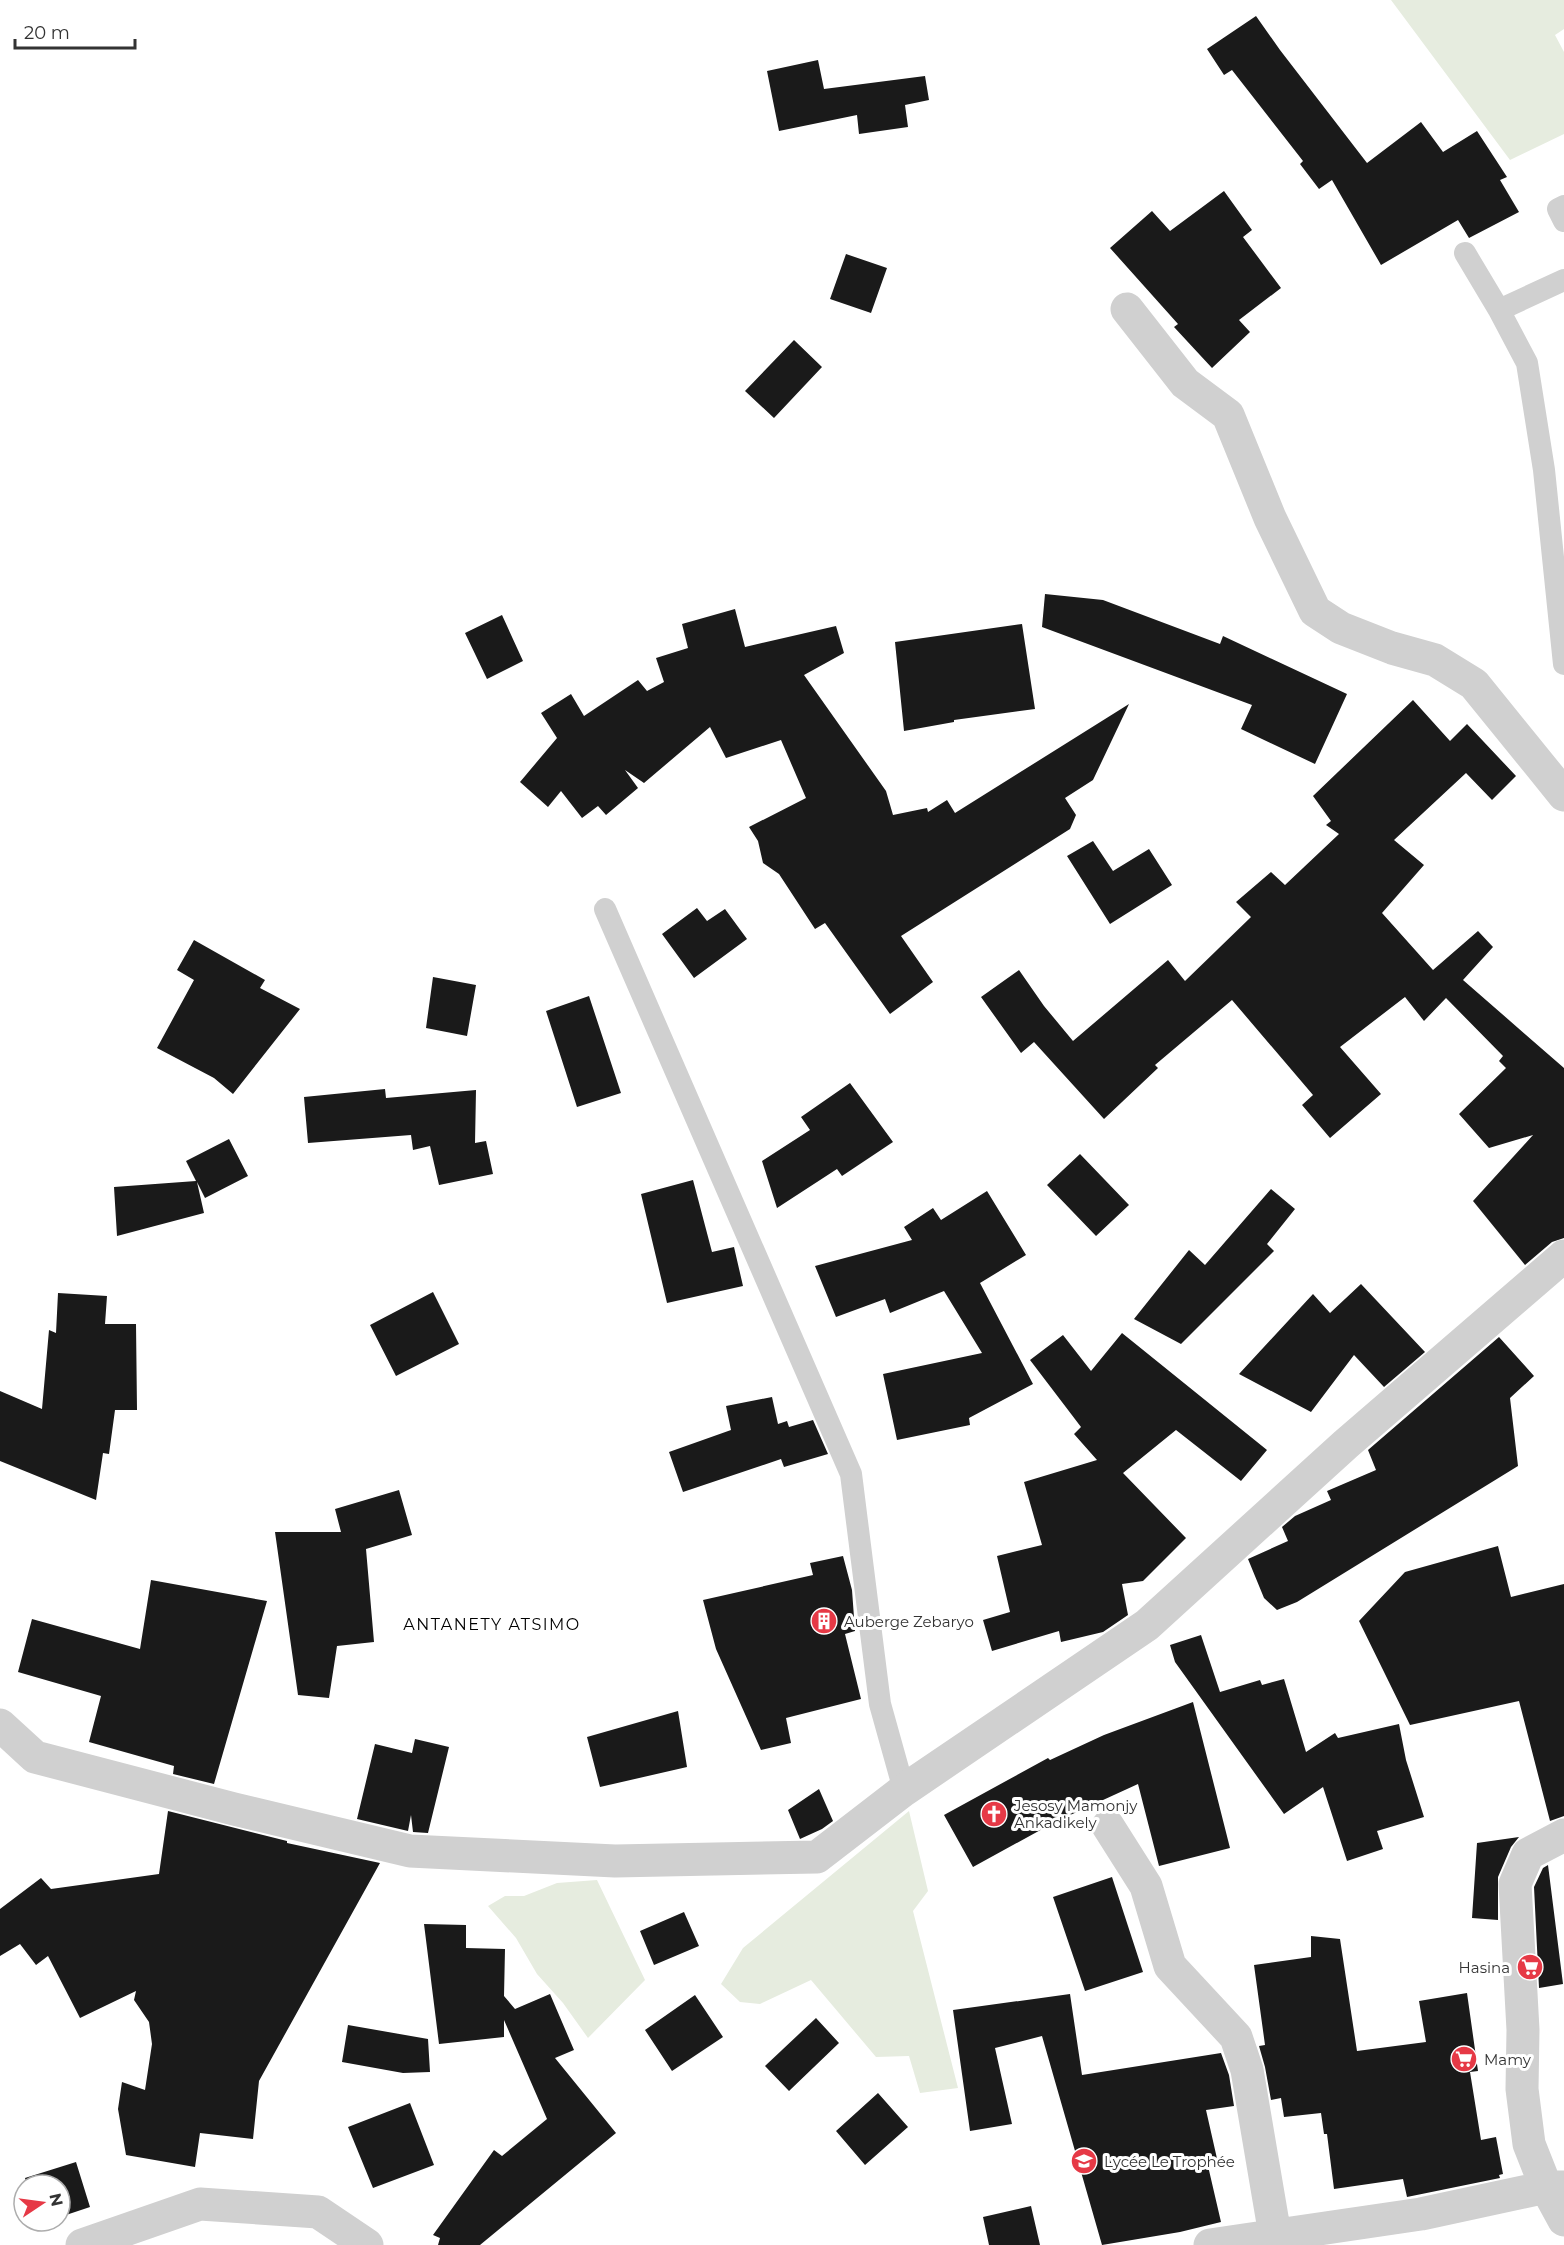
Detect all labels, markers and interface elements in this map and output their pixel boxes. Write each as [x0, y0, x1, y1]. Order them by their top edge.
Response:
scale bar [15, 12, 135, 50]
text: 20 m [24, 22, 70, 44]
building icon: Auberge Zebaryo [809, 1606, 839, 1636]
place label: Auberge Zebaryo [844, 1612, 974, 1631]
district label: ANTANETY ATSIMO [403, 1615, 581, 1634]
place label: Jesosy Mamonjy Ankadikely [1013, 1796, 1138, 1832]
church icon: Jesosy Mamonjy Ankadikely [979, 1799, 1009, 1829]
supermarket icon: Hasina [1515, 1952, 1545, 1982]
place label: Hasina [1459, 1958, 1510, 1977]
supermarket icon: Mamy [1449, 2044, 1479, 2074]
place label: Mamy [1484, 2050, 1532, 2069]
school or university icon: Lycée Le Trophée [1069, 2146, 1099, 2176]
place label: Lycée Le Trophée [1104, 2152, 1235, 2171]
north arrow [12, 2173, 72, 2233]
text: N [45, 2191, 67, 2208]

